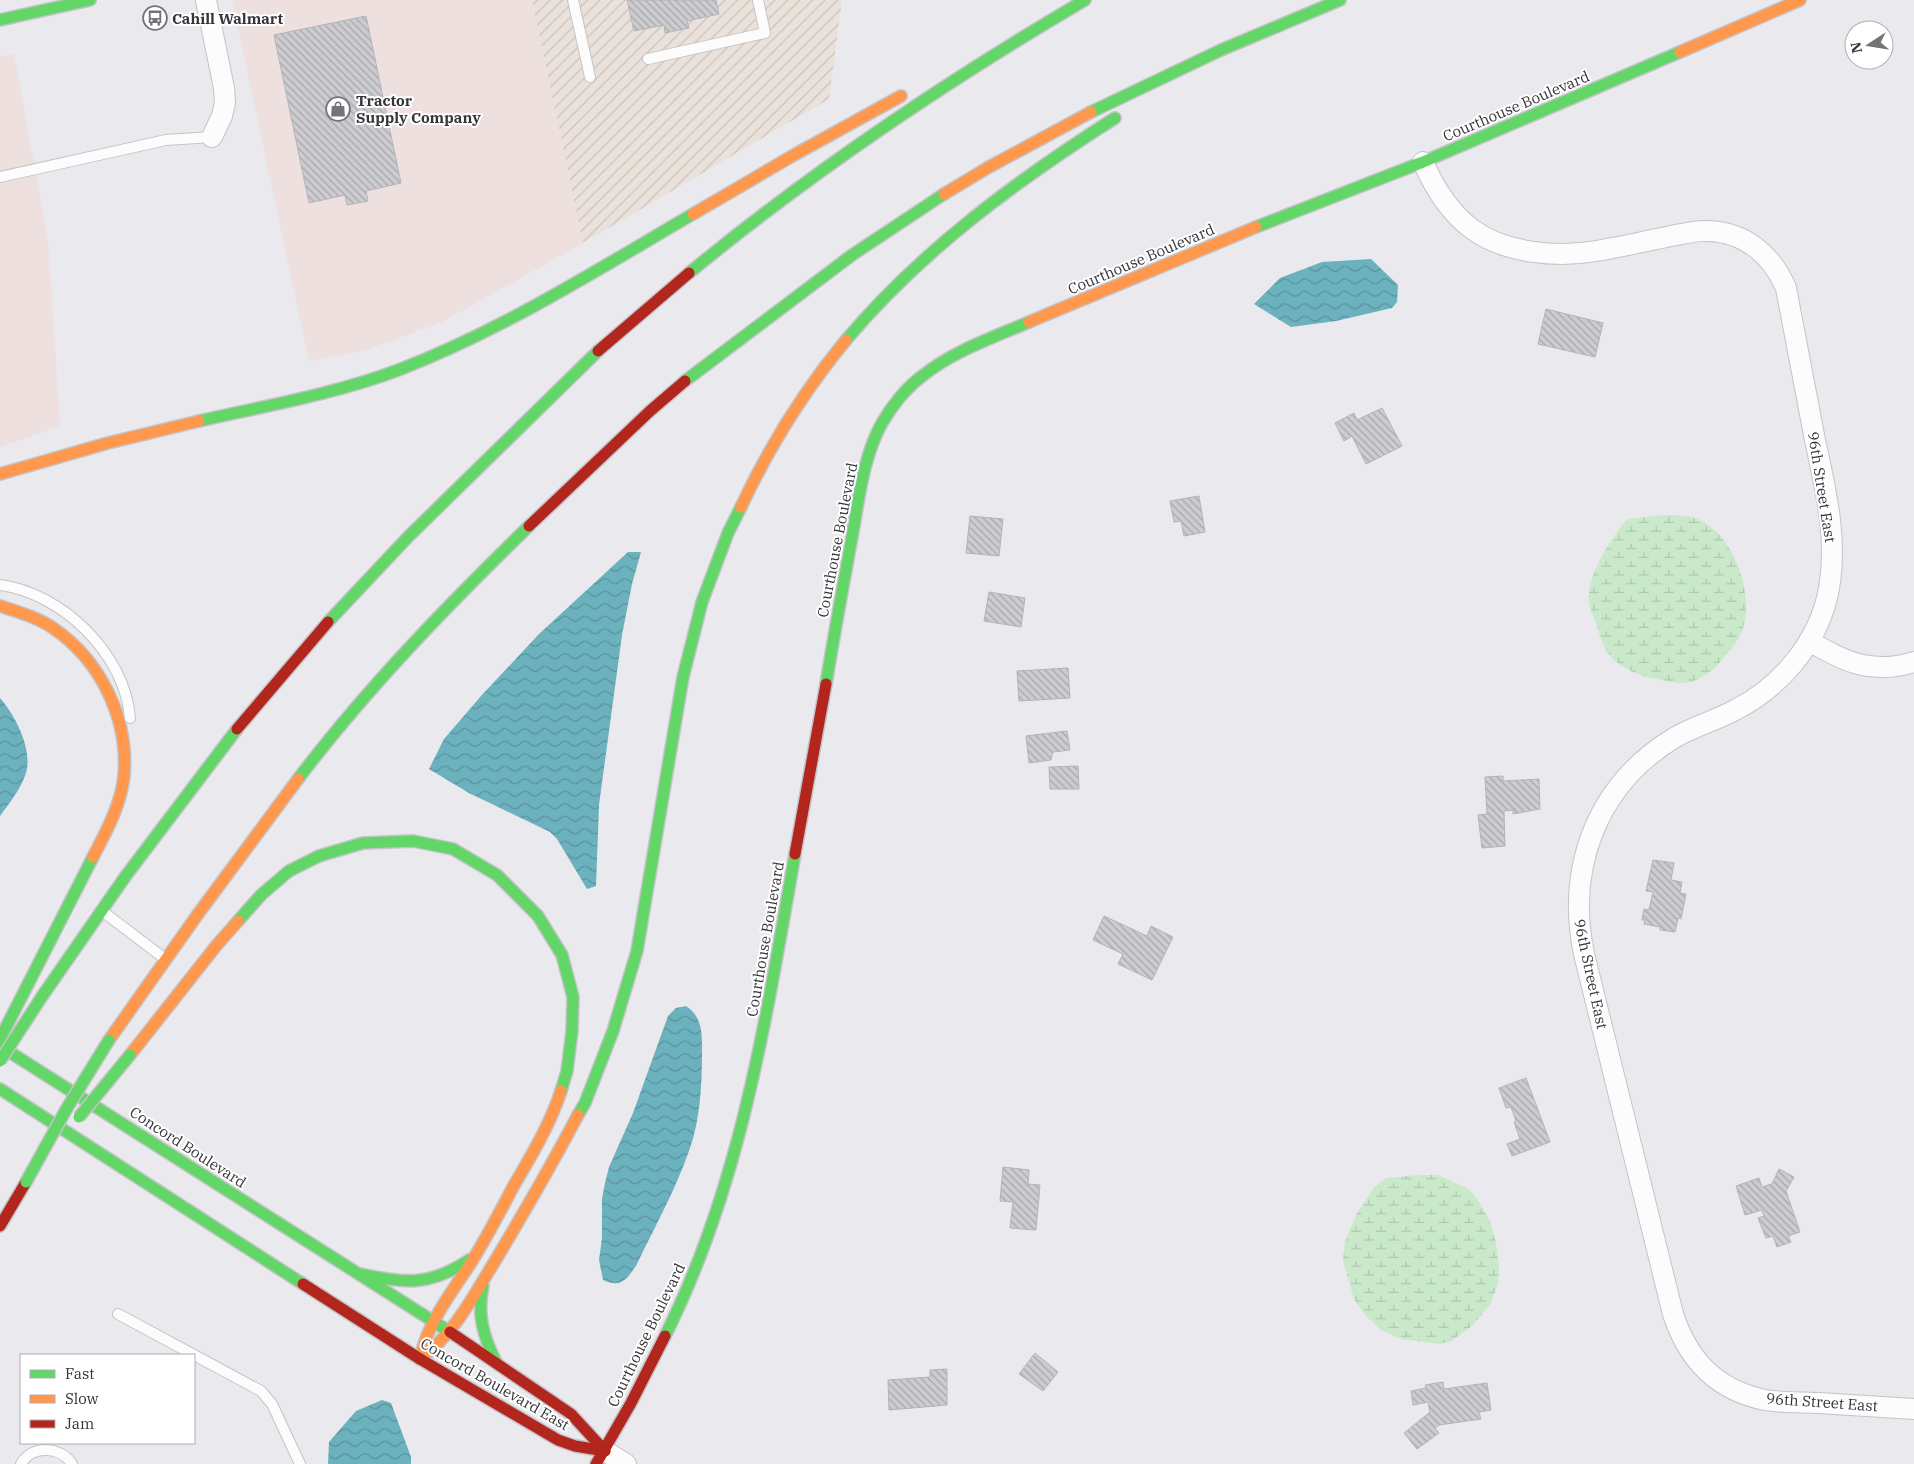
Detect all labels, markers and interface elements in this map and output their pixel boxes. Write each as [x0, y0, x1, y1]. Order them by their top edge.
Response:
bus stop icon: Cahill Walmart [142, 5, 168, 31]
place label: Cahill Walmart [172, 9, 283, 28]
north arrow [1844, 20, 1894, 70]
text: N [1846, 40, 1866, 55]
street label: Courthouse Boulevard [1440, 66, 1592, 146]
place label: Tractor Supply Company [356, 91, 481, 127]
shop icon: Tractor Supply Company [325, 96, 351, 122]
street label: Courthouse Boulevard [1065, 219, 1217, 299]
street label: 96th Street East [1804, 430, 1840, 544]
street label: Courthouse Boulevard [813, 461, 861, 619]
street label: Courthouse Boulevard [742, 860, 788, 1018]
street label: 96th Street East [1570, 917, 1612, 1031]
street label: Concord Boulevard [126, 1102, 250, 1192]
street label: Courthouse Boulevard [603, 1260, 689, 1410]
street label: Concord Boulevard East [417, 1334, 573, 1434]
legend [20, 1354, 195, 1444]
text: Fast [65, 1364, 95, 1383]
text: Slow [65, 1389, 99, 1408]
street label: 96th Street East [1765, 1389, 1879, 1415]
text: Jam [65, 1414, 94, 1433]

